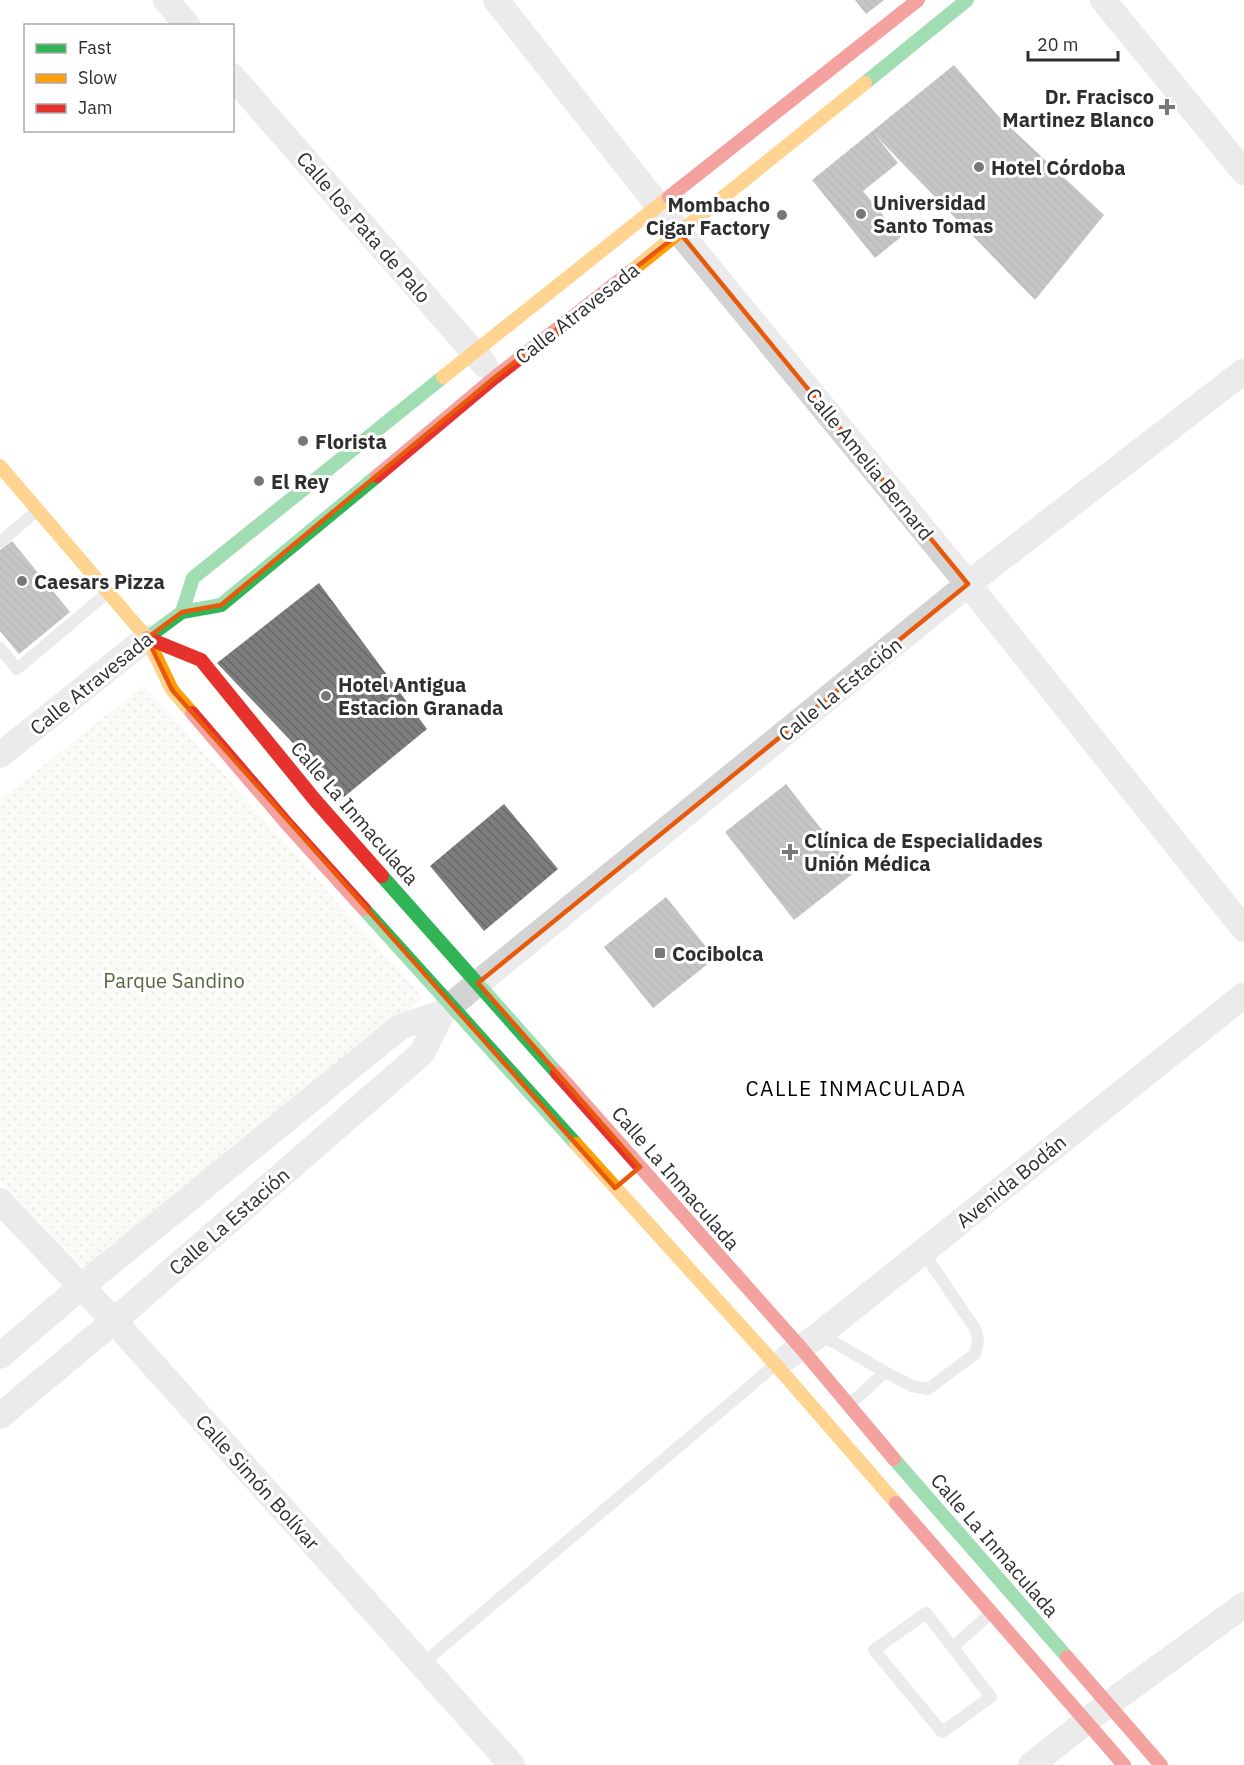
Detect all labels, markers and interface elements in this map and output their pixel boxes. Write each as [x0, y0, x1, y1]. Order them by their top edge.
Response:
legend [24, 24, 234, 132]
scale bar [1028, 24, 1118, 62]
text: 20 m [1037, 33, 1079, 56]
text: Fast [78, 36, 112, 59]
text: Slow [78, 66, 117, 89]
place label: Dr. Fracisco Martinez Blanco [1002, 83, 1154, 133]
text: Jam [78, 96, 113, 119]
marker: Dr. Fracisco Martinez Blanco [1158, 98, 1176, 116]
street label: Calle los Pata de Palo [291, 146, 437, 308]
place label: Hotel Córdoba [991, 154, 1126, 181]
marker: Hotel Córdoba [972, 160, 986, 174]
place label: Universidad Santo Tomas [873, 189, 993, 239]
place label: Mombacho Cigar Factory [646, 191, 770, 241]
marker: Universidad Santo Tomas [854, 207, 868, 221]
marker: Mombacho Cigar Factory [775, 208, 789, 222]
street label: Calle Atravesada [509, 256, 645, 370]
street label: Calle Amelia Bernard [800, 382, 940, 546]
place label: Florista [315, 428, 387, 455]
marker: Florista [296, 434, 310, 448]
place label: El Rey [271, 468, 329, 495]
marker: El Rey [252, 474, 266, 488]
place label: Caesars Pizza [34, 568, 165, 595]
marker: Caesars Pizza [15, 574, 29, 588]
street label: Calle Atravesada [24, 625, 158, 741]
street label: Calle La Estación [773, 631, 907, 747]
place label: Hotel Antigua Estacion Granada [338, 671, 503, 721]
marker: Hotel Antigua Estacion Granada [319, 689, 333, 703]
street label: Calle La Inmaculada [285, 735, 425, 891]
place label: Clínica de Especialidades Unión Médica [804, 827, 1043, 877]
marker: Clínica de Especialidades Unión Médica [781, 843, 799, 861]
place label: Cocibolca [672, 940, 764, 967]
marker: Cocibolca [653, 946, 667, 960]
park label: Parque Sandino [103, 967, 245, 994]
district label: CALLE INMACULADA [745, 1074, 967, 1102]
street label: Calle La Inmaculada [606, 1100, 746, 1256]
street label: Avenida Bodán [950, 1128, 1072, 1234]
street label: Calle La Estación [163, 1161, 295, 1281]
street label: Calle Simón Bolívar [190, 1409, 326, 1555]
street label: Calle La Inmaculada [925, 1467, 1065, 1623]

